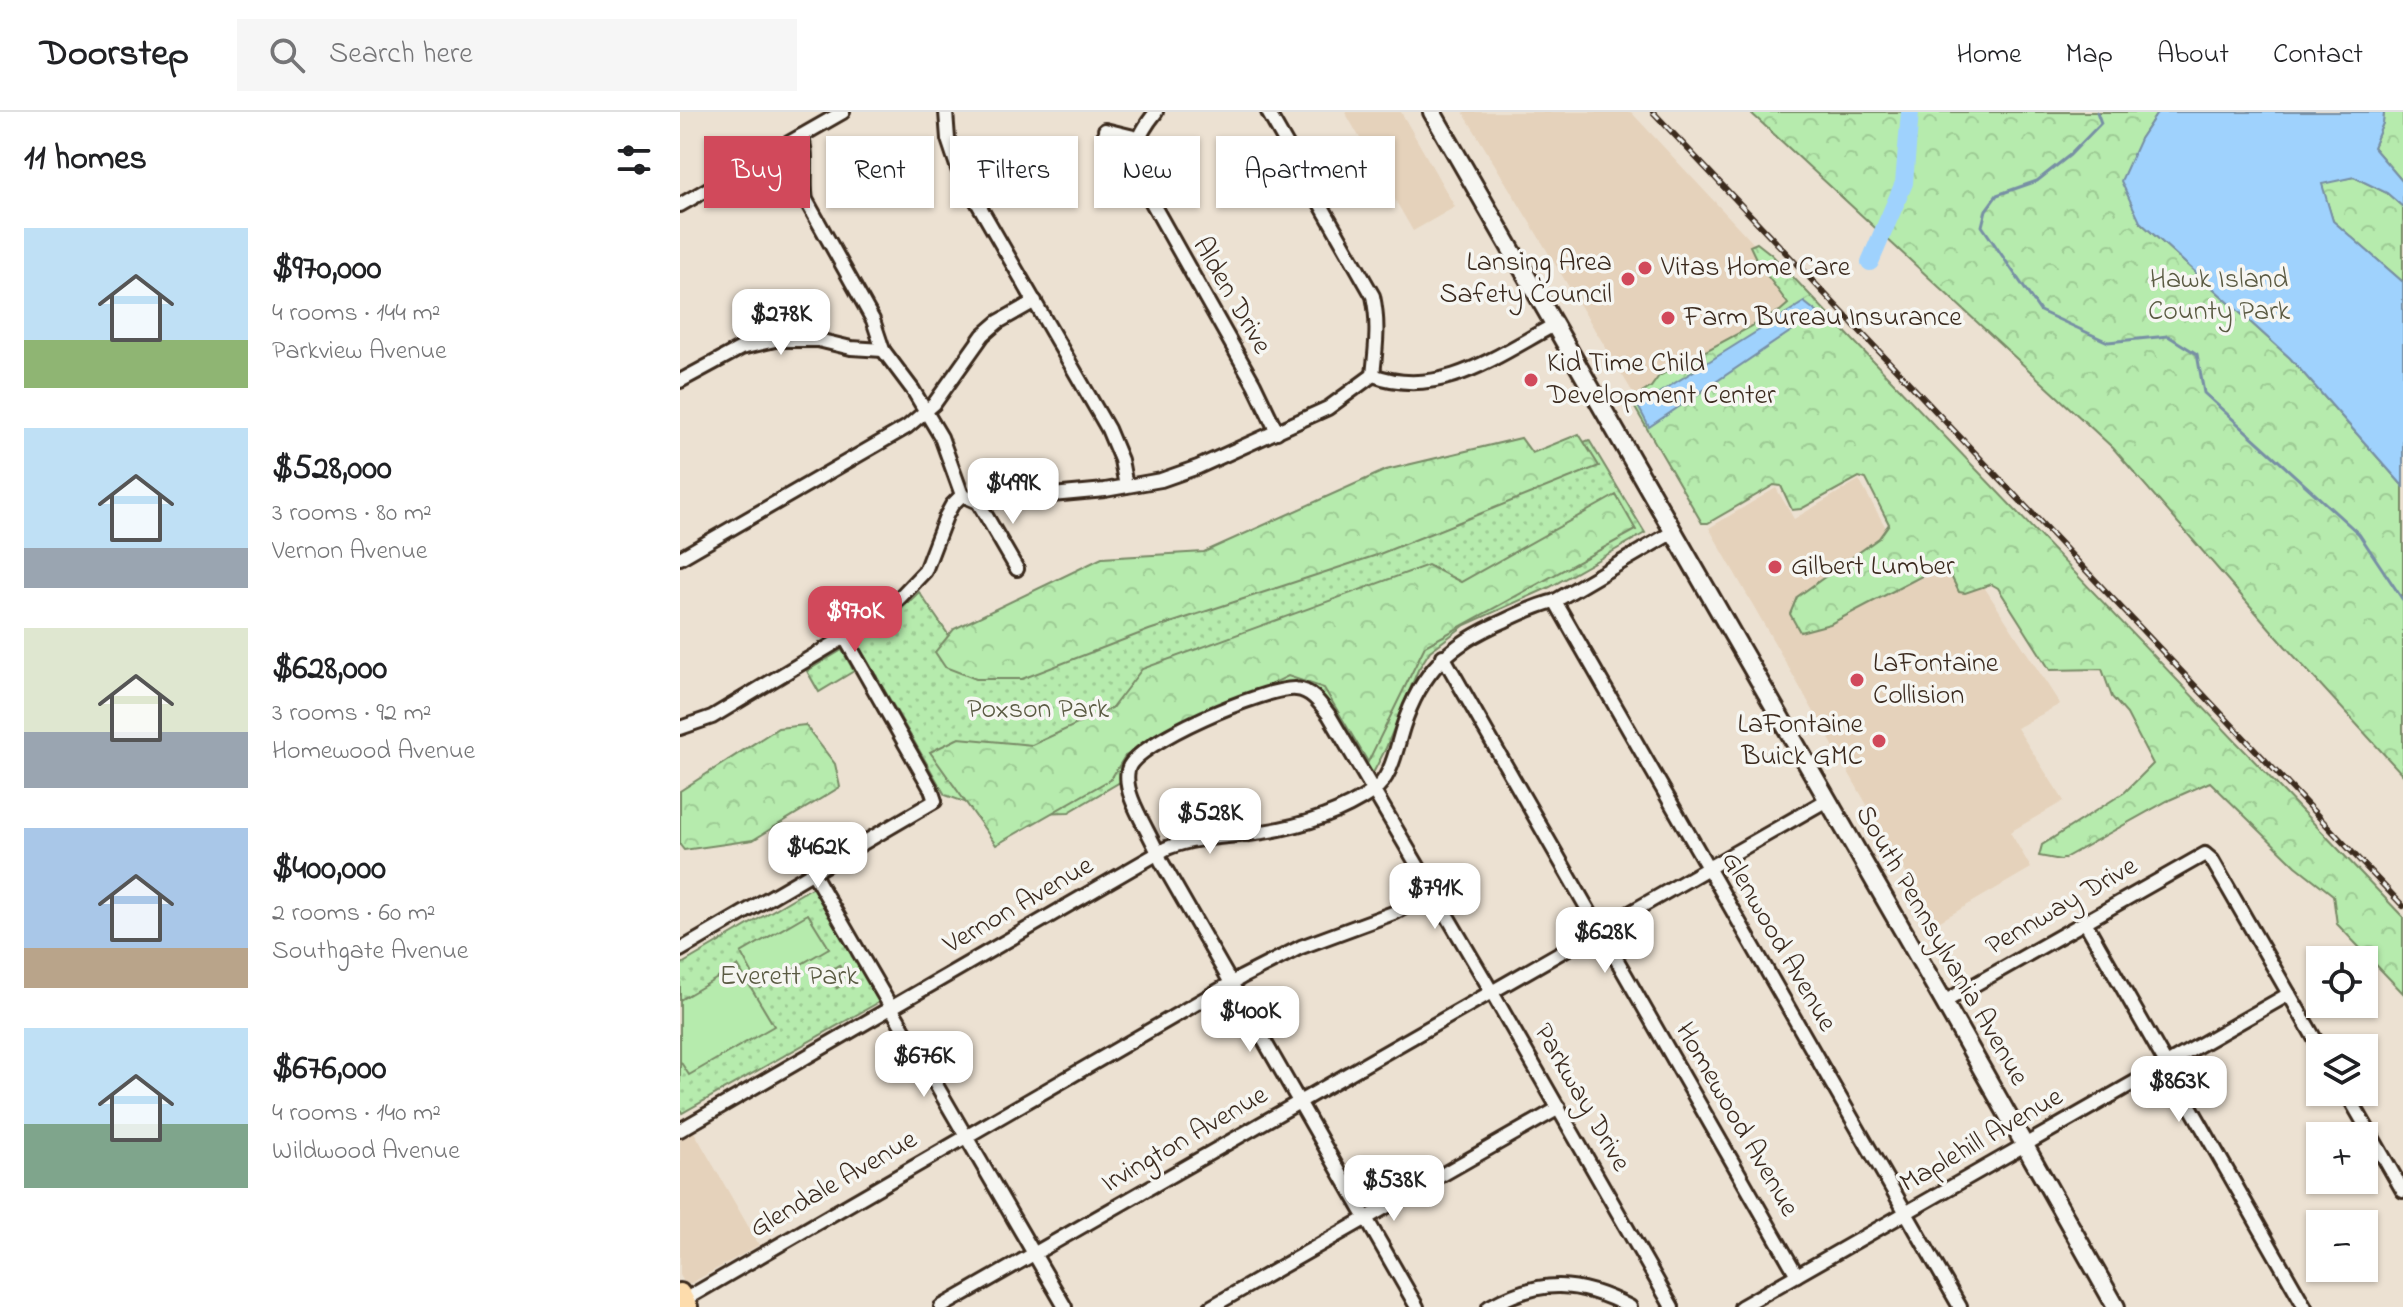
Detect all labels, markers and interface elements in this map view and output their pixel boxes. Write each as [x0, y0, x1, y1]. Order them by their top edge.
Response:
search box [237, 19, 797, 91]
text: Doorstep [40, 27, 189, 83]
icon: search [265, 33, 309, 77]
text: Search here [329, 33, 473, 77]
text: Home [1956, 35, 2022, 76]
text: Map [2066, 35, 2113, 76]
text: About [2157, 35, 2229, 76]
text: Contact [2273, 35, 2363, 76]
text: 11 homes [24, 135, 147, 185]
chip: Buy [704, 136, 810, 208]
chip: Rent [826, 136, 934, 208]
chip: Filters [950, 136, 1078, 208]
chip: New [1094, 136, 1200, 208]
chip: Apartment [1216, 136, 1395, 208]
icon: filters [612, 138, 656, 182]
street label: Alden Drive [1181, 230, 1281, 363]
place label: Lansing Area Safety Council [1440, 243, 1612, 316]
text: $970,000 [272, 245, 381, 295]
place label: Vitas Home Care [1660, 248, 1851, 289]
marker: Vitas Home Care [1636, 259, 1654, 277]
icon: home [88, 260, 184, 356]
park label: Hawk Island County Park [2148, 260, 2291, 333]
marker: Lansing Area Safety Council [1619, 270, 1637, 288]
pin: $278K [725, 289, 837, 357]
text: 4 rooms · 144 m² [272, 295, 440, 333]
text: $278K [750, 296, 812, 334]
place label: Farm Bureau Insurance [1683, 298, 1962, 339]
marker: Farm Bureau Insurance [1659, 309, 1677, 327]
text: Parkview Avenue [272, 333, 447, 371]
place label: Kid Time Child Development Center [1546, 344, 1776, 417]
marker: Kid Time Child Development Center [1522, 371, 1540, 389]
text: $528,000 [272, 445, 392, 495]
pin: $499K [957, 458, 1069, 526]
icon: home [88, 460, 184, 556]
text: $499K [986, 465, 1040, 503]
text: 3 rooms · 80 m² [272, 495, 432, 533]
text: Vernon Avenue [272, 533, 427, 571]
place label: Gilbert Lumber [1791, 547, 1955, 588]
marker: Gilbert Lumber [1766, 558, 1784, 576]
pin: $970K [799, 586, 911, 654]
text: $970K [826, 593, 884, 631]
place label: LaFontaine Collision [1873, 644, 1999, 717]
text: $628,000 [272, 645, 387, 695]
icon: home [88, 660, 184, 756]
marker: LaFontaine Collision [1848, 671, 1866, 689]
park label: Poxson Park [967, 690, 1110, 731]
text: 3 rooms · 92 m² [272, 695, 431, 733]
place label: LaFontaine Buick GMC [1738, 705, 1863, 778]
marker: LaFontaine Buick GMC [1870, 732, 1888, 750]
text: Homewood Avenue [272, 733, 475, 771]
pin: $528K [1154, 788, 1266, 856]
text: $528K [1177, 795, 1243, 833]
street label: South Pennsylvania Avenue [1844, 798, 2038, 1094]
pin: $462K [762, 822, 874, 890]
text: $462K [786, 829, 850, 867]
street label: Glenwood Avenue [1710, 844, 1847, 1040]
text: $400,000 [272, 845, 386, 895]
street label: Vernon Avenue [935, 846, 1102, 966]
street label: Pennway Drive [1978, 847, 2146, 967]
icon: home [88, 860, 184, 956]
pin: $791K [1379, 863, 1491, 931]
text: $791K [1407, 870, 1463, 908]
text: 2 rooms · 60 m² [272, 895, 436, 933]
pin: $628K [1549, 907, 1661, 975]
text: $628K [1574, 914, 1636, 952]
text: Southgate Avenue [272, 933, 468, 971]
map controls [2306, 946, 2378, 1282]
button: locate [2306, 946, 2378, 1018]
park label: Everett Park [720, 957, 859, 998]
pin: $400K [1194, 986, 1306, 1054]
text: $400K [1219, 993, 1281, 1031]
street label: Homewood Avenue [1664, 1015, 1809, 1225]
street label: Parkway Drive [1522, 1016, 1640, 1180]
pin: $676K [868, 1031, 980, 1099]
button: layers [2306, 1034, 2378, 1106]
text: $676K [893, 1038, 955, 1076]
text: $676,000 [272, 1045, 386, 1095]
pin: $863K [2123, 1056, 2235, 1124]
icon: home [88, 1060, 184, 1156]
text: $863K [2149, 1063, 2209, 1101]
street label: Irvington Avenue [1094, 1076, 1276, 1204]
street label: Maplehill Avenue [1893, 1077, 2072, 1204]
text: 4 rooms · 140 m² [272, 1095, 441, 1133]
street label: Glendale Avenue [743, 1120, 926, 1250]
button: + [2306, 1122, 2378, 1194]
text: Wildwood Avenue [272, 1133, 460, 1171]
pin: $538K [1338, 1155, 1450, 1223]
text: $538K [1362, 1162, 1426, 1200]
button: − [2306, 1210, 2378, 1282]

